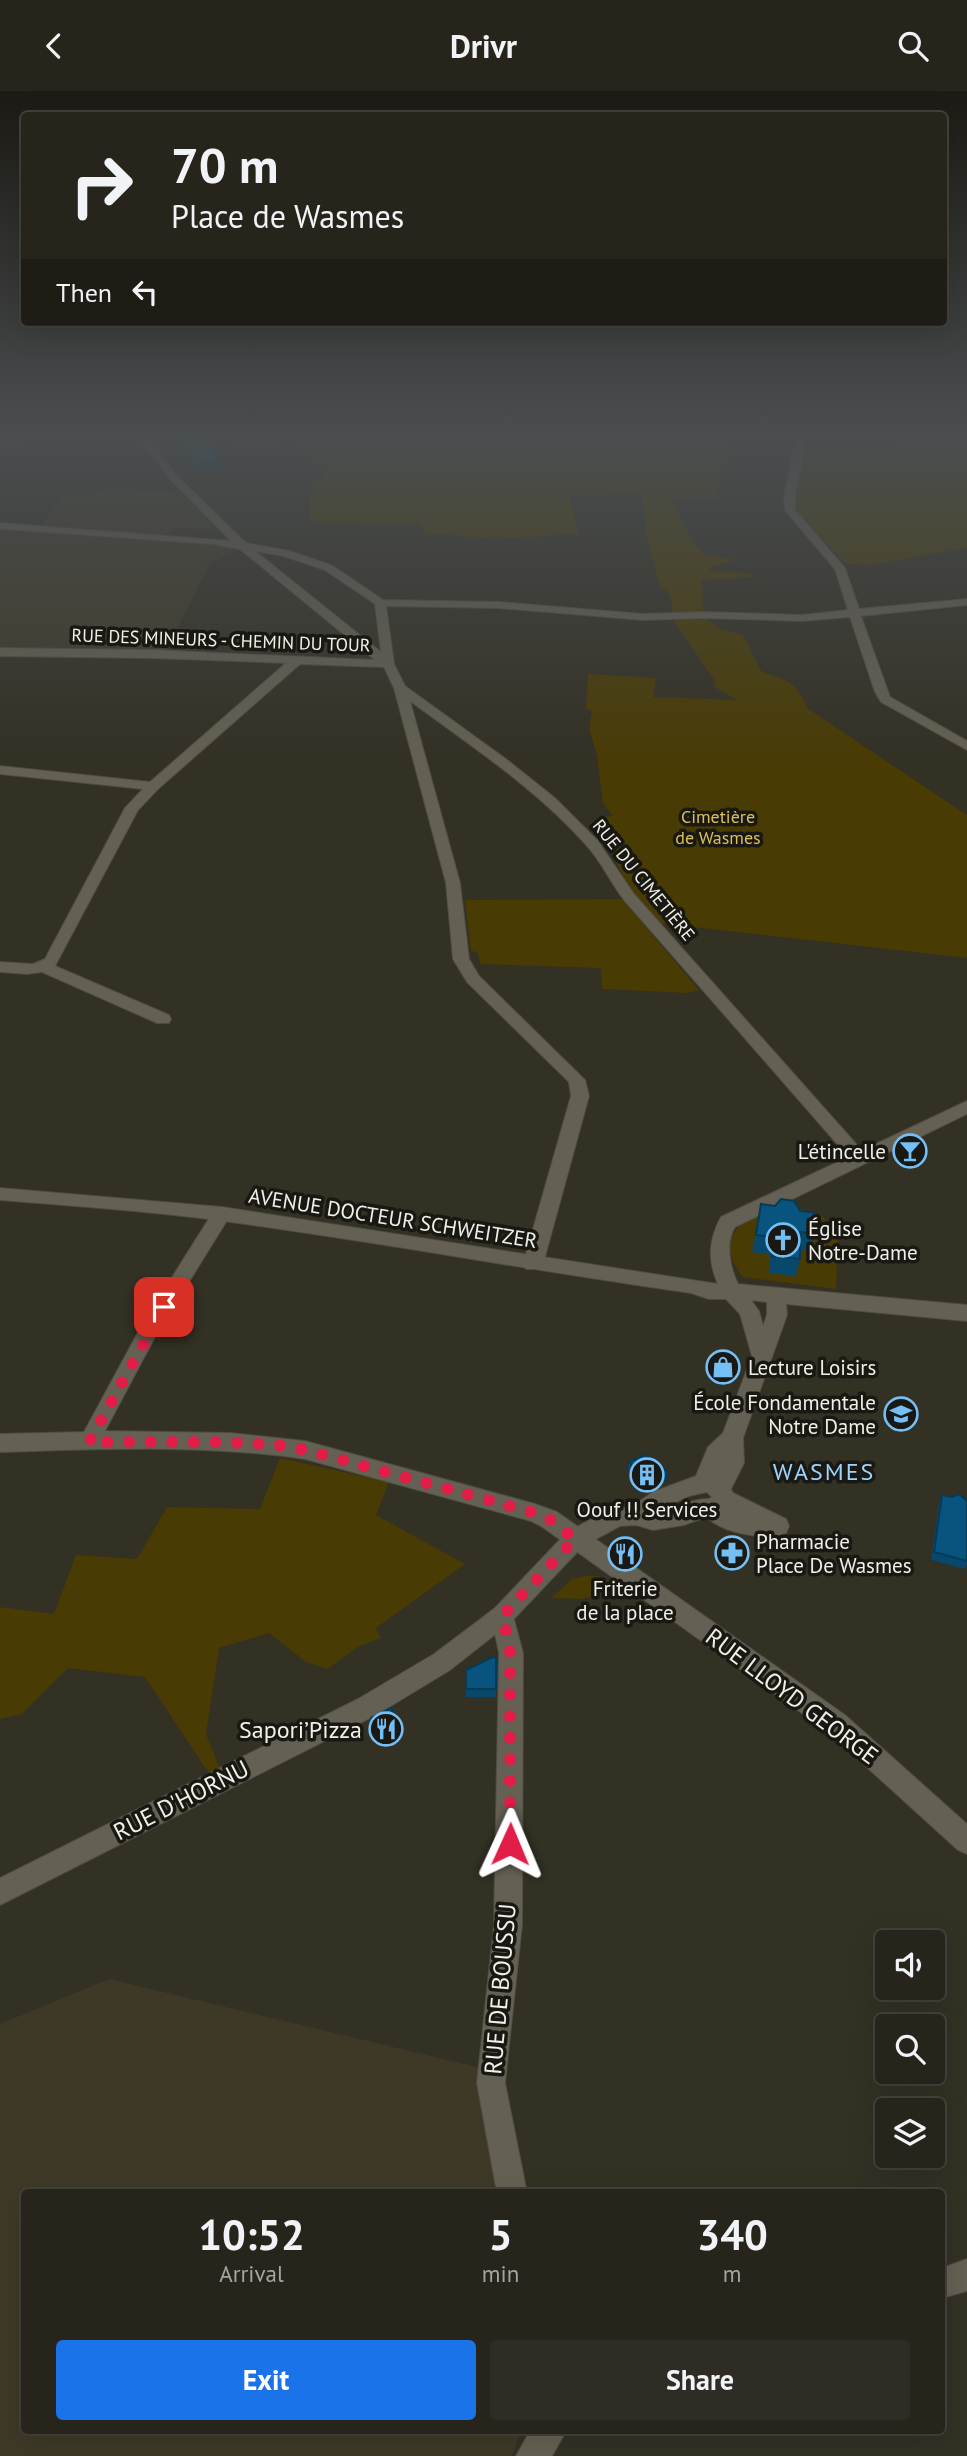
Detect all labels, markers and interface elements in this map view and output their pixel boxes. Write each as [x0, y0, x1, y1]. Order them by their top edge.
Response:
text: Drivr [450, 25, 517, 67]
icon: back [35, 27, 73, 65]
icon: search [894, 27, 932, 65]
text: 70 m [171, 133, 278, 197]
icon: right [56, 140, 147, 231]
text: Place de Wasmes [171, 195, 404, 237]
icon: left [126, 273, 164, 311]
text: Then [56, 276, 112, 309]
street label: RUE DES MINEURS - CHEMIN DU TOUR [71, 623, 371, 657]
park label: Cimetière de Wasmes [675, 805, 761, 849]
street label: RUE DU CIMETIÈRE [588, 815, 700, 945]
bar icon: L'étincelle [891, 1132, 929, 1170]
place label: L'étincelle [798, 1138, 886, 1165]
street label: AVENUE DOCTEUR SCHWEITZER [247, 1182, 539, 1254]
place label: Église Notre-Dame [808, 1215, 918, 1266]
church icon: Église Notre-Dame [764, 1221, 802, 1259]
pin [134, 1277, 194, 1337]
icon: arrive [145, 1288, 183, 1326]
shop icon: Lecture Loisirs [704, 1348, 742, 1386]
place label: Lecture Loisirs [748, 1354, 876, 1381]
place label: École Fondamentale Notre Dame [693, 1389, 876, 1440]
school or university icon: École Fondamentale Notre Dame [882, 1395, 920, 1433]
building icon: Oouf !! Services [628, 1456, 666, 1494]
district label: WASMES [773, 1456, 875, 1487]
place label: Oouf !! Services [577, 1496, 717, 1523]
place label: Pharmacie Place De Wasmes [756, 1528, 912, 1579]
pharmacy icon: Pharmacie Place De Wasmes [713, 1534, 751, 1572]
restaurant icon: Friterie de la place [606, 1535, 644, 1573]
place label: Friterie de la place [576, 1575, 674, 1626]
street label: RUE LLOYD GEORGE [700, 1621, 884, 1771]
restaurant icon: Sapori’Pizza [367, 1710, 405, 1748]
place label: Sapori’Pizza [239, 1714, 362, 1745]
street label: RUE D'HORNU [108, 1753, 254, 1847]
position arrow [473, 1807, 547, 1881]
street label: RUE DE BOUSSU [477, 1902, 523, 2076]
map controls [875, 1930, 945, 2168]
button: sound [875, 1930, 945, 2000]
button: search [875, 2014, 945, 2084]
button: layers [875, 2098, 945, 2168]
text: 10:52 [198, 2207, 305, 2262]
text: 5 [489, 2207, 512, 2262]
text: 340 [696, 2207, 768, 2262]
text: Arrival [219, 2259, 284, 2288]
text: min [482, 2259, 519, 2288]
text: m [723, 2259, 741, 2288]
button: Exit [56, 2340, 476, 2420]
button: Share [490, 2340, 910, 2420]

